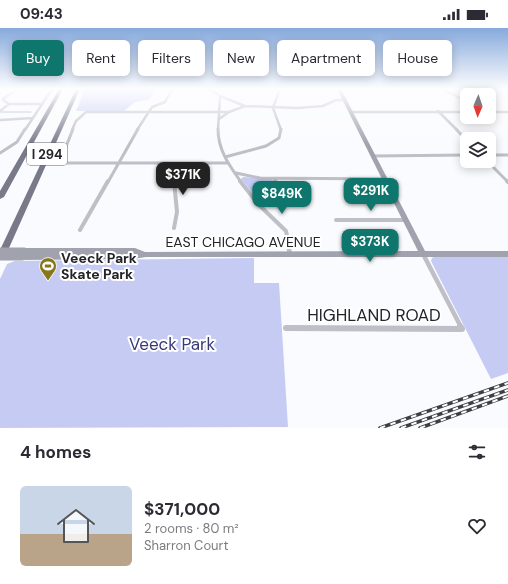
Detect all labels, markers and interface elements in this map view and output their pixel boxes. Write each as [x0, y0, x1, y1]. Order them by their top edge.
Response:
text: 09:43 [20, 4, 63, 24]
chip: Buy [12, 40, 64, 76]
chip: Rent [72, 40, 130, 76]
chip: Filters [138, 40, 205, 76]
chip: New [213, 40, 269, 76]
chip: Apartment [277, 40, 375, 76]
chip: House [383, 40, 452, 76]
north arrow [460, 88, 496, 124]
map controls [460, 88, 496, 168]
button: layers [460, 132, 496, 168]
road number: I 294 [27, 143, 67, 165]
pin: $371K [155, 162, 211, 196]
text: $371K [165, 166, 201, 183]
pin: $291K [343, 178, 399, 212]
pin: $849K [254, 181, 310, 215]
text: $291K [353, 182, 389, 199]
text: $849K [261, 185, 303, 202]
pin: $373K [342, 229, 398, 263]
street label: EAST CHICAGO AVENUE [165, 233, 321, 251]
text: $373K [351, 233, 389, 250]
place label: Veeck Park Skate Park [61, 249, 137, 283]
sports icon: Veeck Park Skate Park [38, 256, 58, 281]
street label: HIGHLAND ROAD [307, 304, 441, 326]
park label: Veeck Park [129, 333, 215, 355]
text: 4 homes [20, 441, 91, 463]
icon: filters [466, 441, 488, 463]
text: $371,000 [144, 498, 220, 520]
icon: home [52, 502, 100, 550]
icon: heart [466, 515, 488, 537]
text: 2 rooms · 80 m² [144, 520, 239, 537]
text: Sharron Court [144, 537, 228, 554]

